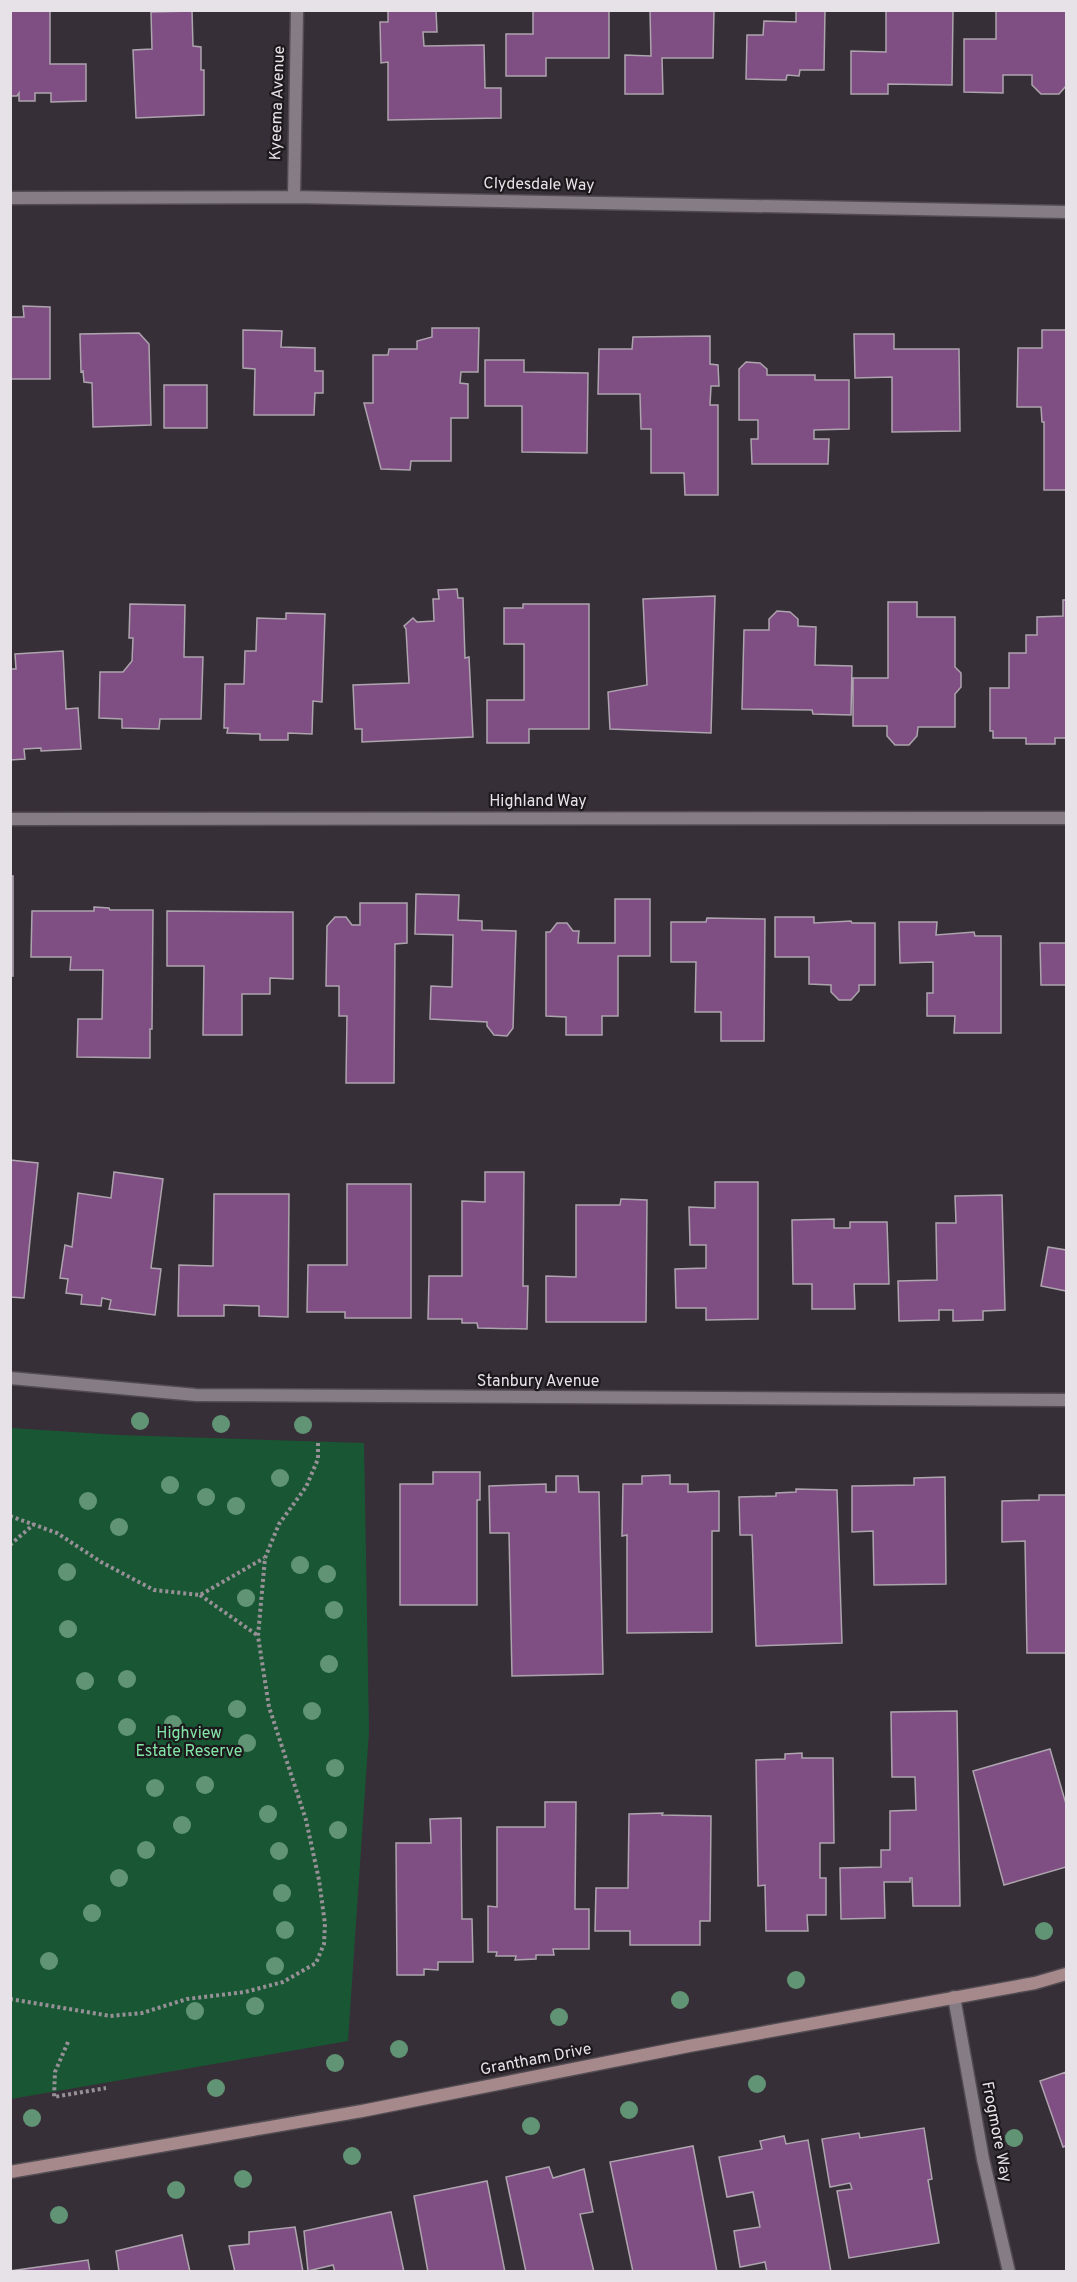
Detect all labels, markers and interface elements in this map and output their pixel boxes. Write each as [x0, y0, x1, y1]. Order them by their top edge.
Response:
street label: Kyeema Avenue [266, 45, 290, 161]
street label: Clydesdale Way [483, 174, 595, 196]
street label: Highland Way [489, 792, 587, 812]
street label: Stanbury Avenue [477, 1372, 599, 1392]
park label: Highview Estate Reserve [136, 1724, 242, 1762]
street label: Grantham Drive [479, 2039, 593, 2081]
street label: Frogmore Way [976, 2080, 1016, 2184]

